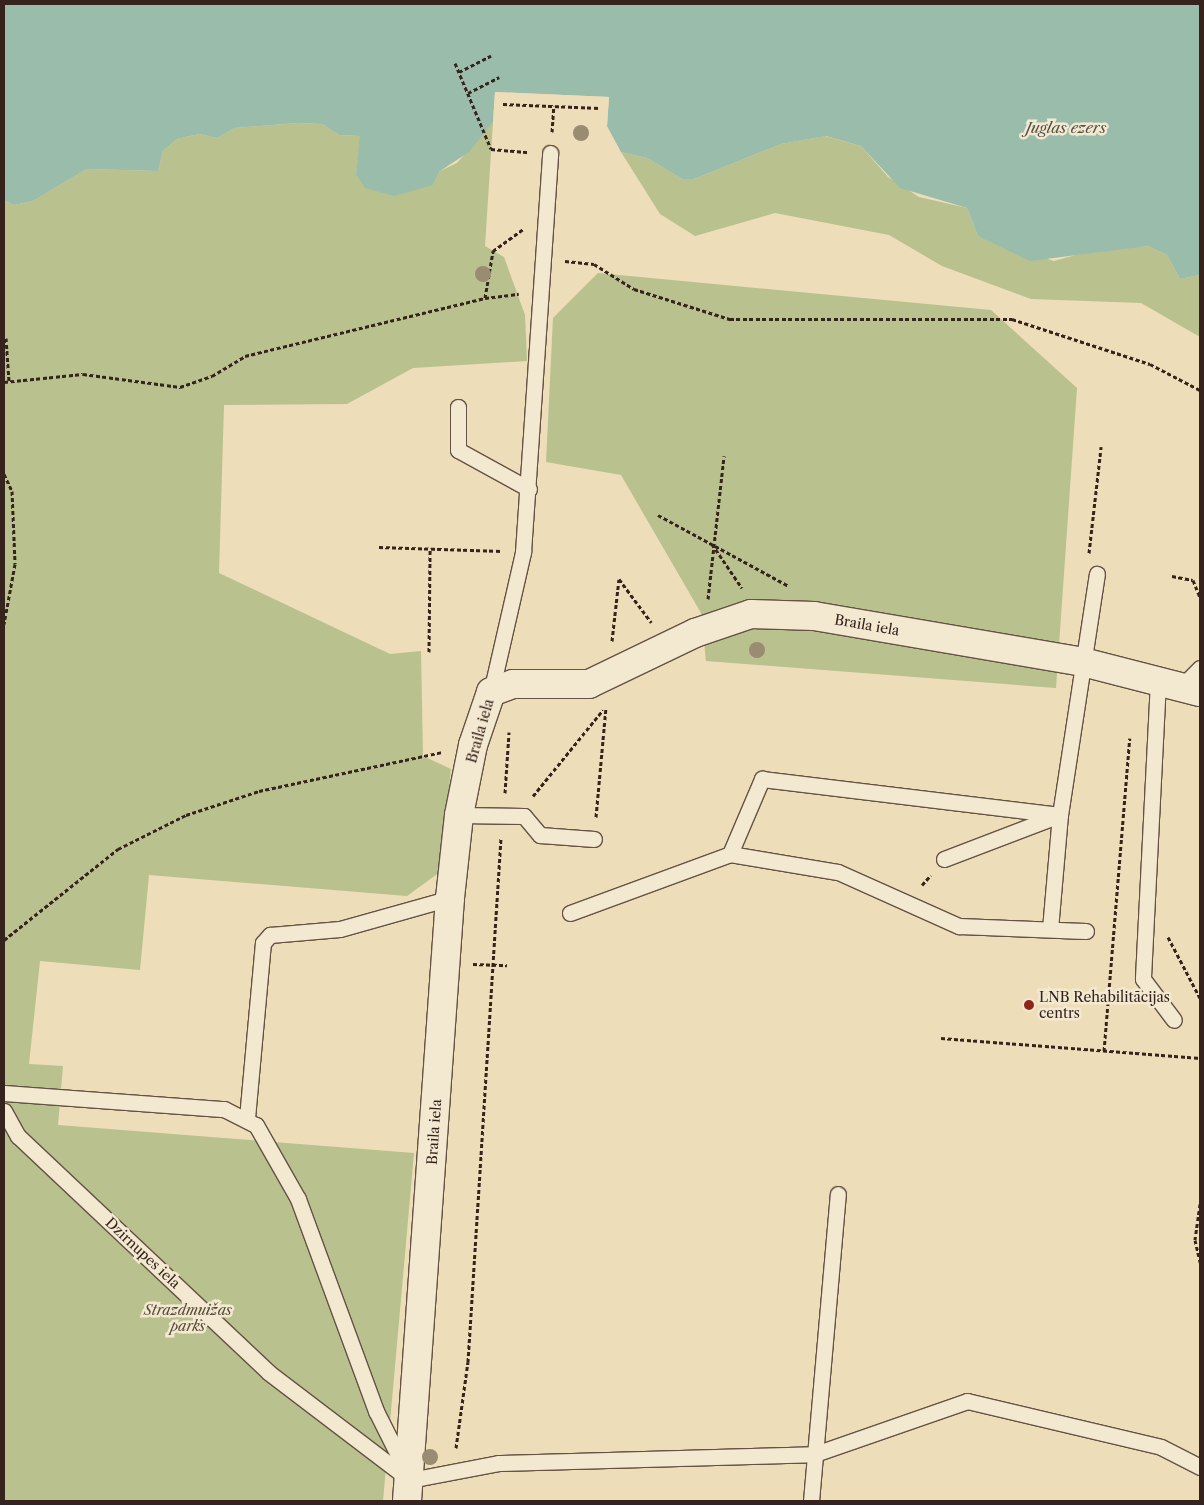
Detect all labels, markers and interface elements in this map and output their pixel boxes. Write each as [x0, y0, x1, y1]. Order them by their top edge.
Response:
water label: Juglas ezers [1026, 119, 1106, 137]
street label: Braila iela [833, 611, 901, 639]
street label: Braila iela [463, 697, 497, 765]
place label: LNB Rehabilitācijas centrs [1039, 989, 1170, 1022]
marker: LNB Rehabilitācijas centrs [1023, 999, 1035, 1011]
street label: Braila iela [423, 1098, 445, 1166]
street label: Dzirnupes iela [102, 1214, 184, 1292]
park label: Strazdmuižas parks [144, 1302, 232, 1334]

